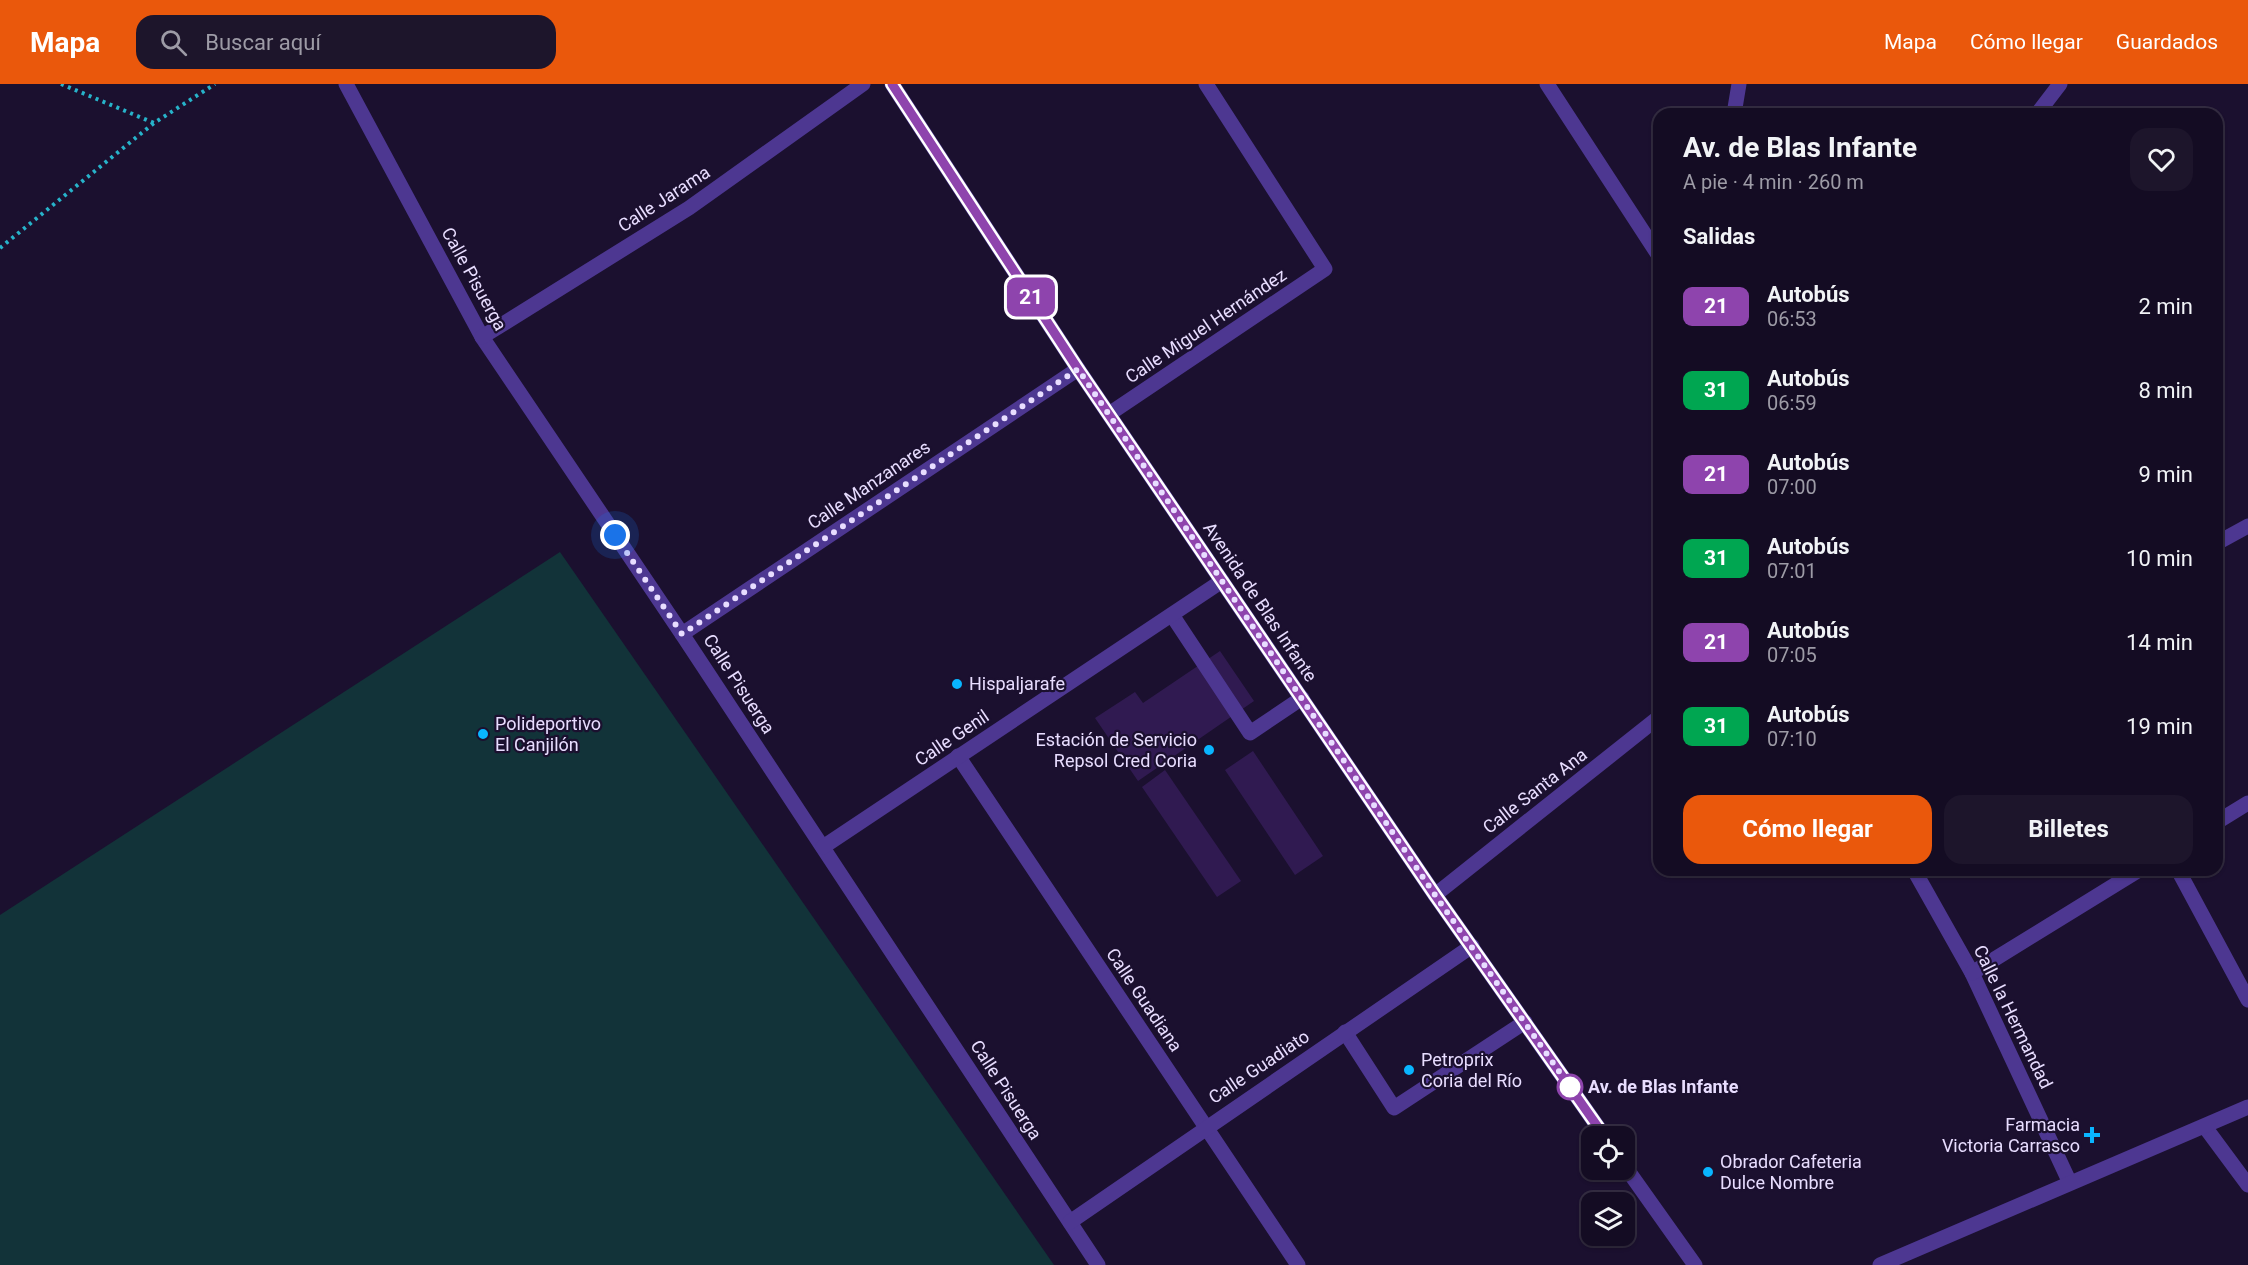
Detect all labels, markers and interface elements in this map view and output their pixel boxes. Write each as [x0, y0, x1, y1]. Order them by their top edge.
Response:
search box [136, 15, 556, 69]
text: Mapa [30, 26, 100, 59]
icon: search [157, 26, 190, 59]
text: Buscar aquí [205, 30, 321, 55]
text: Mapa [1884, 30, 1937, 54]
text: Cómo llegar [1970, 30, 2083, 54]
text: Guardados [2116, 30, 2218, 54]
button: heart [2130, 128, 2193, 191]
text: Av. de Blas Infante [1683, 131, 1917, 164]
street label: Calle Jarama [614, 161, 714, 236]
text: A pie · 4 min · 260 m [1683, 170, 1864, 194]
street label: Calle Pisuerga [437, 224, 511, 334]
text: Salidas [1683, 224, 1755, 249]
street label: Calle Miguel Hernández [1121, 264, 1290, 387]
line badge: 21 [1004, 278, 1058, 316]
text: Autobús [1767, 282, 1850, 307]
text: 21 [1019, 285, 1043, 309]
text: 21 [1704, 294, 1728, 318]
text: 2 min [2138, 294, 2193, 319]
text: 06:53 [1767, 307, 1817, 331]
text: Autobús [1767, 366, 1850, 391]
text: 31 [1704, 378, 1728, 402]
text: 8 min [2138, 378, 2193, 403]
text: 06:59 [1767, 391, 1817, 415]
street label: Calle Manzanares [804, 436, 934, 533]
text: Autobús [1767, 450, 1850, 475]
text: 21 [1704, 462, 1728, 486]
text: 9 min [2138, 462, 2193, 487]
text: 07:00 [1767, 475, 1817, 499]
street label: Avenida de Blas Infante [1199, 518, 1322, 685]
your location [600, 520, 630, 550]
text: Autobús [1767, 534, 1850, 559]
text: 31 [1704, 546, 1728, 570]
text: 10 min [2126, 546, 2193, 571]
text: 07:01 [1767, 559, 1817, 583]
text: Autobús [1767, 618, 1850, 643]
street label: Calle Pisuerga [699, 630, 779, 737]
text: 21 [1704, 630, 1728, 654]
text: 14 min [2126, 630, 2193, 655]
text: 07:05 [1767, 643, 1817, 667]
place label: Hispaljarafe [969, 673, 1065, 694]
marker: Hispaljarafe [950, 677, 964, 691]
text: Autobús [1767, 702, 1850, 727]
street label: Calle Genil [911, 705, 993, 770]
place label: Polideportivo El Canjilón [495, 713, 601, 755]
text: 31 [1704, 714, 1728, 738]
text: 19 min [2126, 714, 2193, 739]
marker: Polideportivo El Canjilón [476, 727, 490, 741]
text: 07:10 [1767, 727, 1817, 751]
place label: Estación de Servicio Repsol Cred Coria [1036, 729, 1197, 771]
marker: Estación de Servicio Repsol Cred Coria [1202, 743, 1216, 757]
street label: Calle Santa Ana [1478, 743, 1591, 838]
button: Cómo llegar [1683, 795, 1932, 864]
button: Billetes [1944, 795, 2193, 864]
street label: Calle la Hermandad [1970, 942, 2057, 1092]
street label: Calle Guadiana [1102, 944, 1187, 1055]
street label: Calle Guadiato [1205, 1025, 1313, 1108]
street label: Calle Pisuerga [966, 1036, 1046, 1143]
place label: Petroprix Coria del Río [1421, 1049, 1522, 1091]
marker: Petroprix Coria del Río [1402, 1063, 1416, 1077]
marker: Av. de Blas Infante [1557, 1074, 1583, 1100]
place label: Av. de Blas Infante [1588, 1076, 1739, 1097]
place label: Farmacia Victoria Carrasco [1942, 1114, 2080, 1156]
map controls [1581, 1126, 1635, 1246]
button: locate [1581, 1126, 1635, 1180]
marker: Farmacia Victoria Carrasco [2085, 1128, 2099, 1142]
place label: Obrador Cafeteria Dulce Nombre [1720, 1151, 1862, 1193]
marker: Obrador Cafeteria Dulce Nombre [1701, 1165, 1715, 1179]
button: layers [1581, 1192, 1635, 1246]

